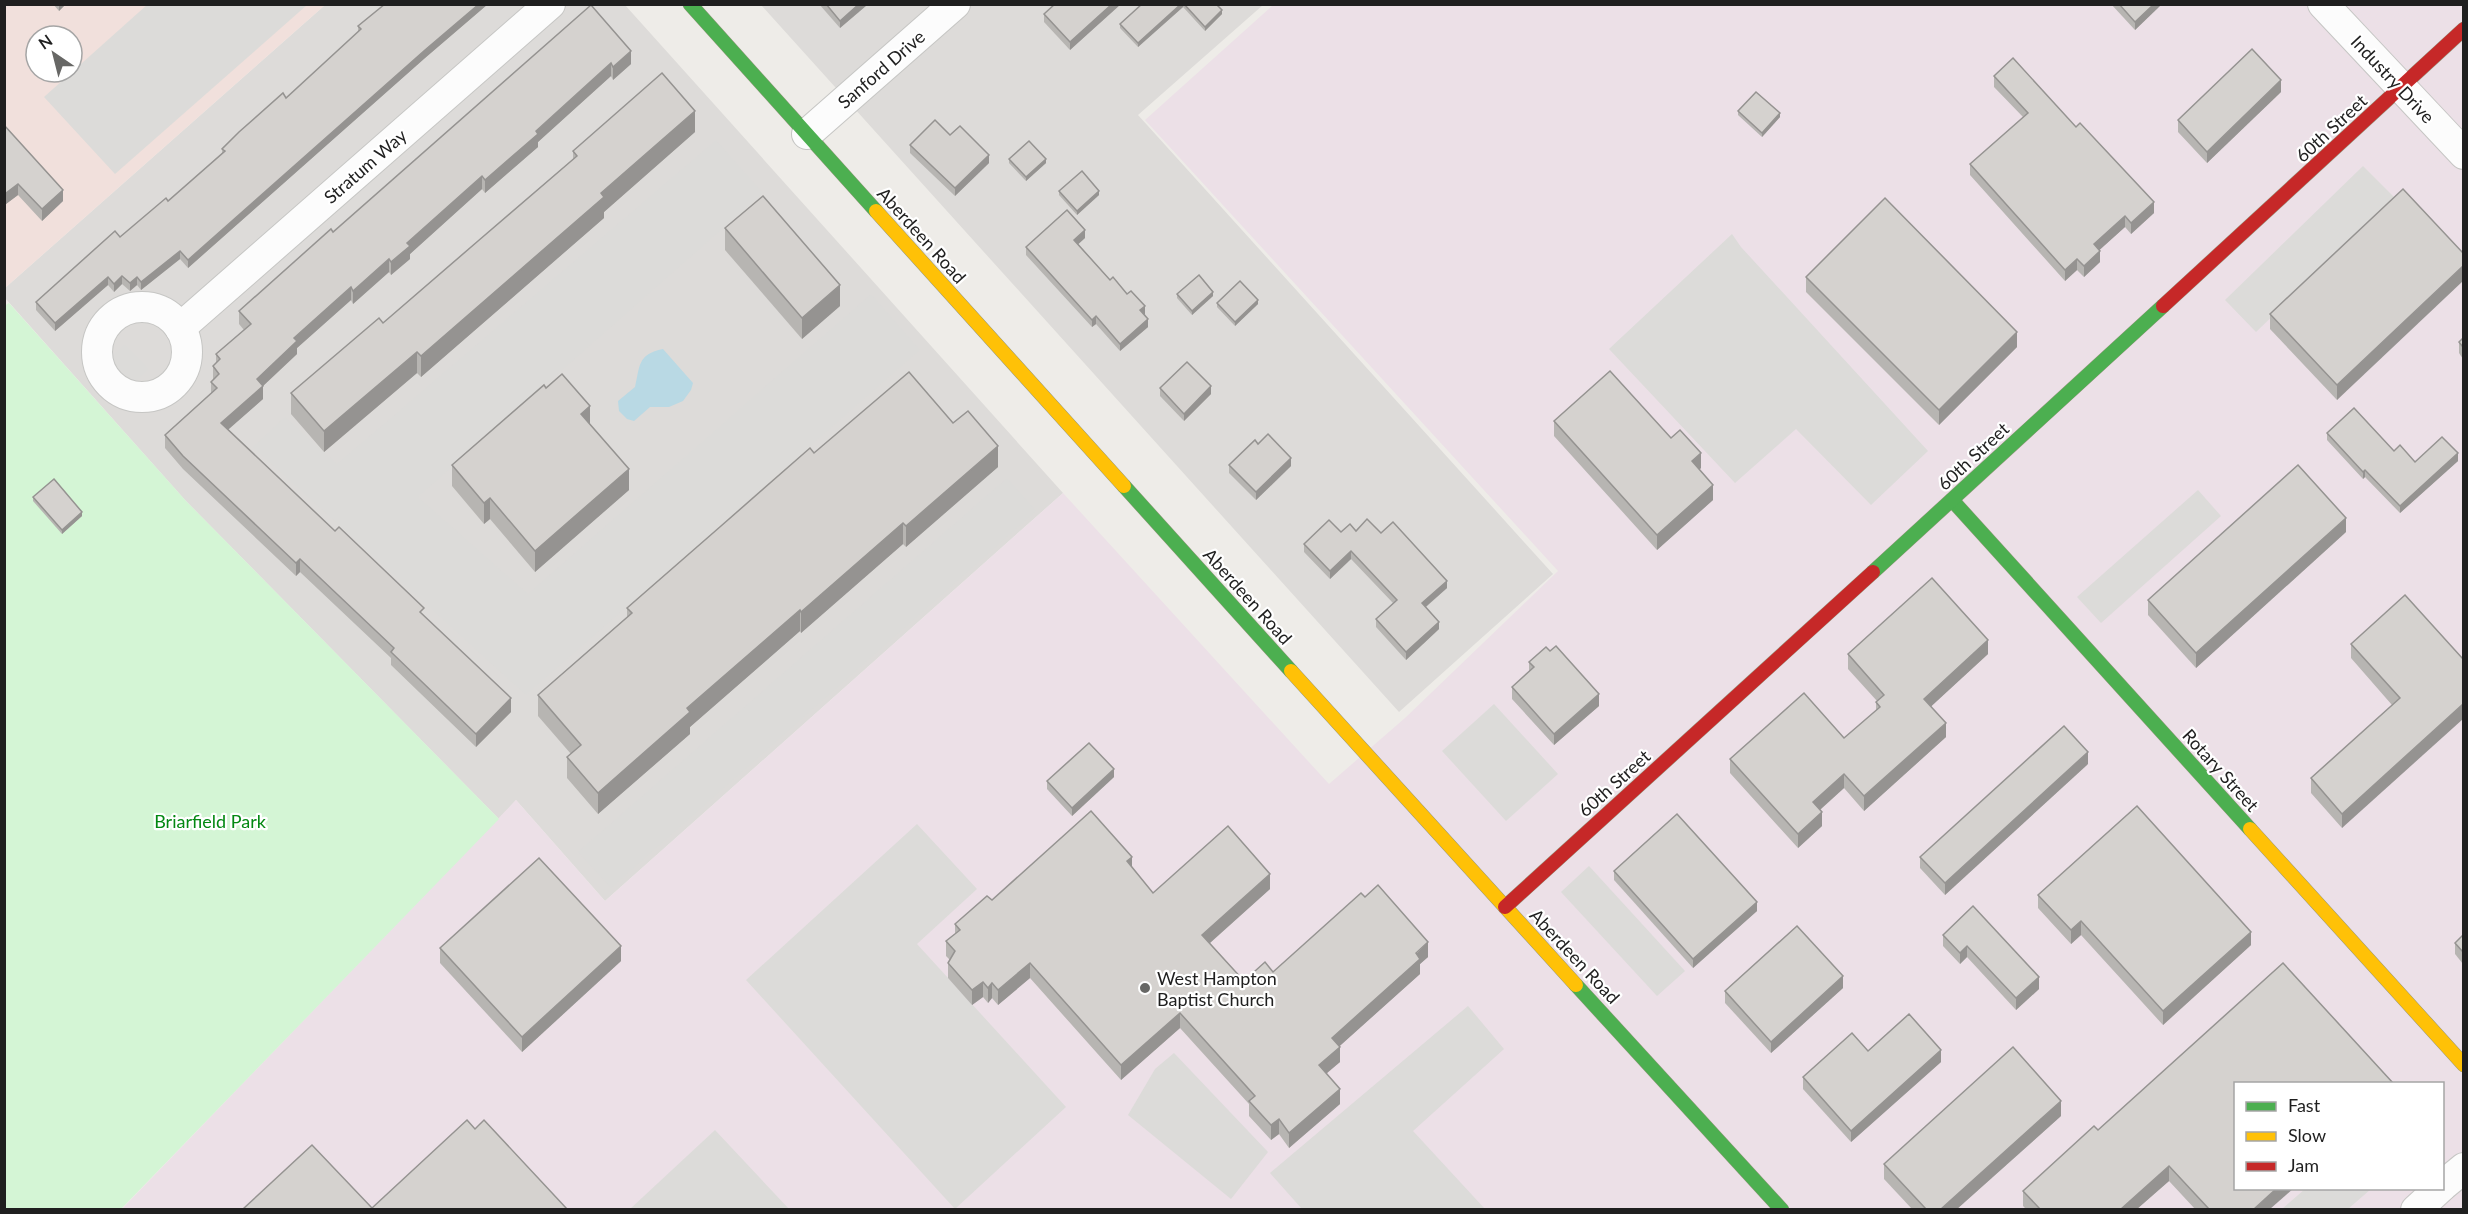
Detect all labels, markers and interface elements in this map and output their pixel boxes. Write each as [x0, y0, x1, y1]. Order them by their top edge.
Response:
north arrow [24, 24, 84, 84]
street label: Sanford Drive [833, 25, 929, 113]
text: N [35, 30, 56, 53]
street label: Industry Drive [2347, 30, 2439, 128]
street label: 60th Street [2291, 89, 2372, 167]
street label: Stratum Way [319, 124, 411, 208]
street label: Aberdeen Road [873, 182, 971, 288]
street label: 60th Street [1933, 417, 2014, 495]
street label: Aberdeen Road [1199, 543, 1297, 649]
street label: Rotary Street [2178, 724, 2264, 816]
street label: 60th Street [1573, 745, 1655, 821]
park label: Briarfield Park [154, 810, 267, 832]
street label: Aberdeen Road [1525, 904, 1625, 1008]
place label: West Hampton Baptist Church [1157, 967, 1277, 1010]
marker: West Hampton Baptist Church [1138, 981, 1152, 995]
legend [2234, 1082, 2444, 1190]
text: Fast [2288, 1094, 2321, 1116]
text: Slow [2288, 1124, 2326, 1146]
text: Jam [2288, 1154, 2319, 1176]

